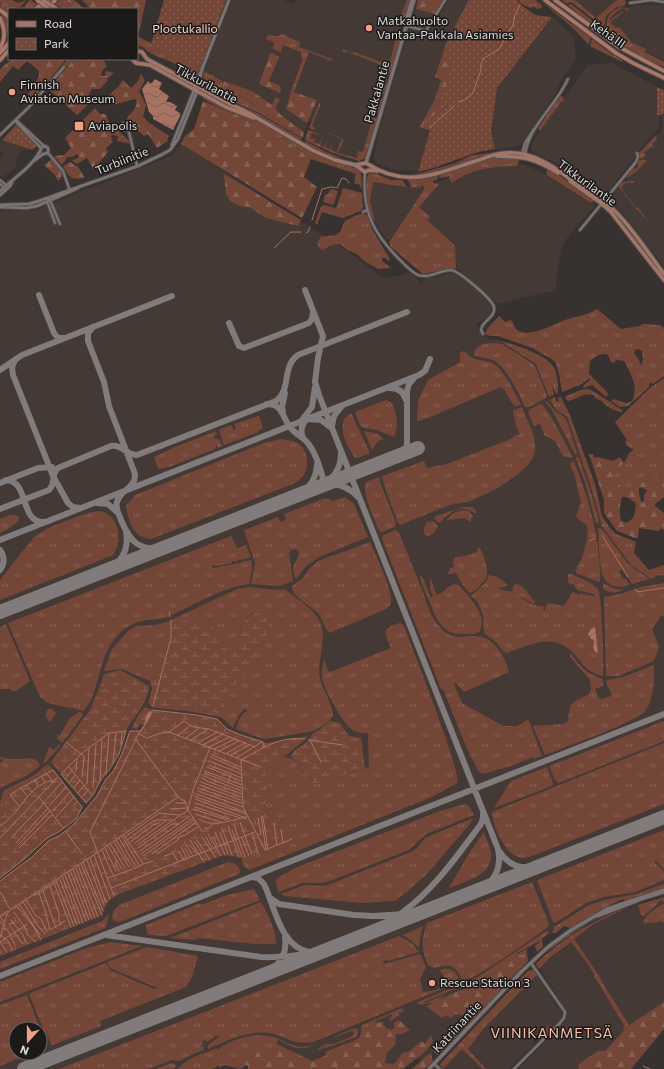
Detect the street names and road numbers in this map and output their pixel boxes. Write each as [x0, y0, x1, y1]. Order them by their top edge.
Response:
street label: Kehä III [588, 16, 629, 50]
street label: Pakkalantie [361, 59, 392, 124]
street label: Tikkurilantie [173, 61, 240, 105]
street label: Turbiinitie [93, 143, 150, 177]
street label: Tikkurilantie [556, 156, 620, 208]
street label: Katriinantie [429, 998, 483, 1055]

